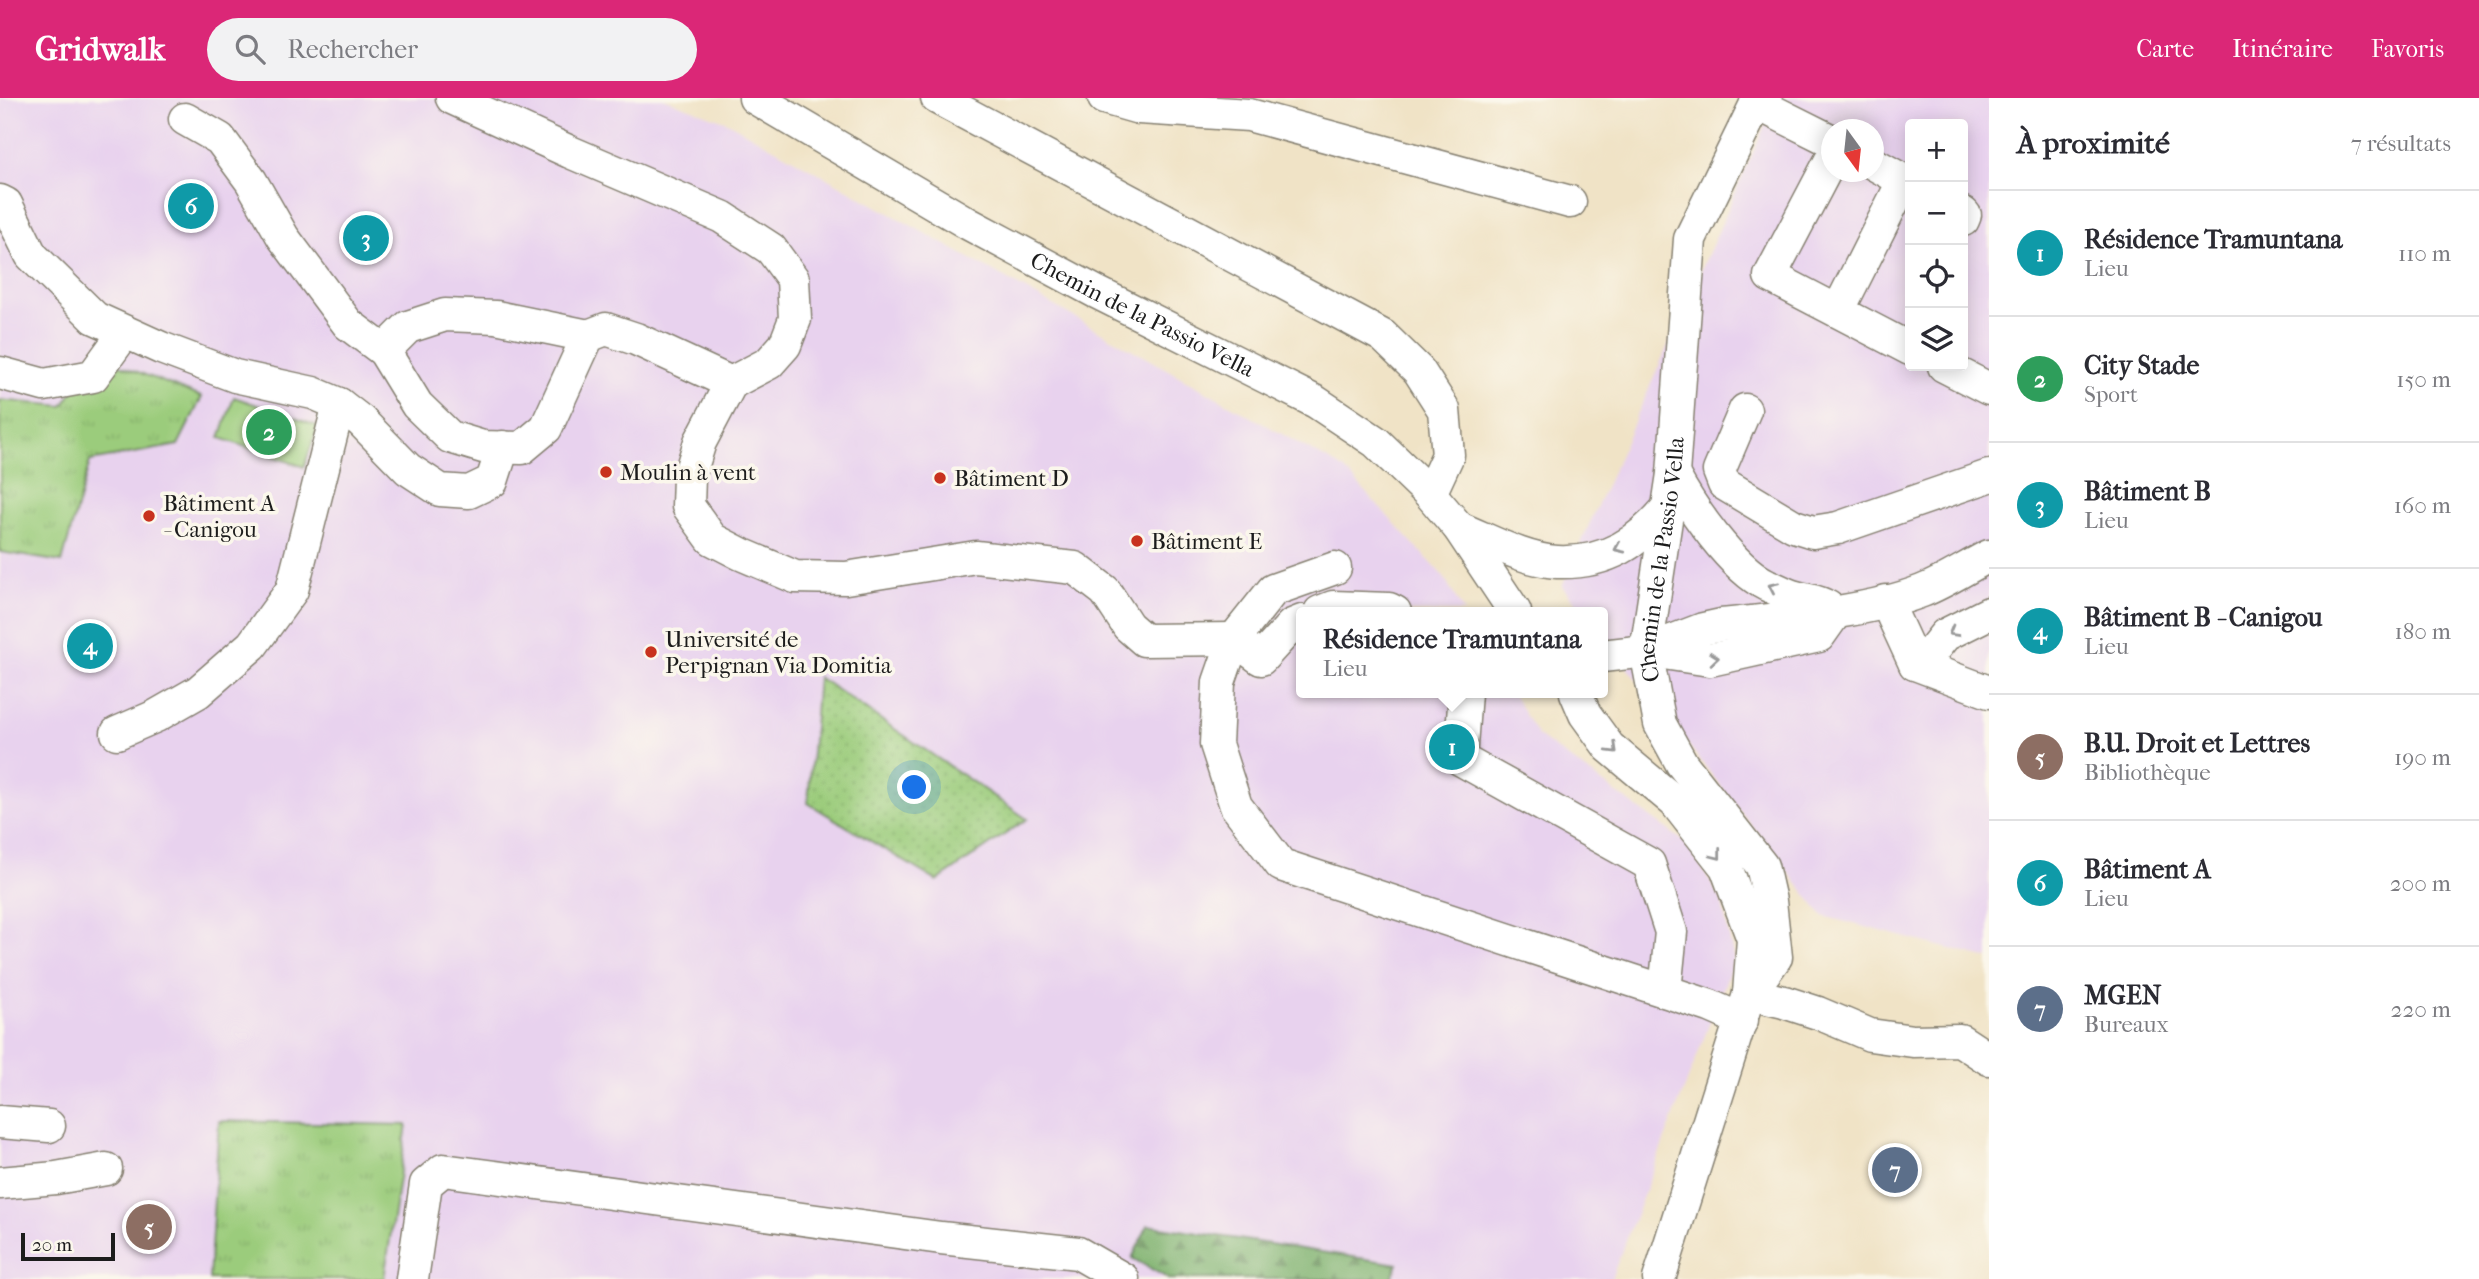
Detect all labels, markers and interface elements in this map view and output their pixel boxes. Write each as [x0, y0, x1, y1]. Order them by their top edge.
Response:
search box [207, 18, 697, 81]
text: Gridwalk [35, 30, 165, 69]
icon: search [231, 30, 269, 68]
text: Rechercher [287, 34, 418, 65]
text: Carte [2136, 35, 2194, 63]
text: Itinéraire [2232, 35, 2333, 63]
text: Favoris [2371, 35, 2444, 63]
north arrow [1821, 119, 1884, 182]
map controls [1905, 119, 1968, 371]
button: + [1905, 119, 1968, 182]
text: À proximité [2017, 126, 2170, 161]
text: 7 résultats [2351, 130, 2451, 157]
pin: 6 [168, 180, 214, 232]
button: − [1905, 182, 1968, 245]
pin: 3 [343, 212, 389, 264]
text: Résidence Tramuntana [2084, 224, 2343, 255]
text: 1 [2036, 240, 2044, 267]
text: 110 m [2398, 240, 2451, 267]
button: locate [1905, 245, 1968, 308]
street label: Chemin de la Passio Vella [1026, 246, 1259, 383]
text: Lieu [2084, 255, 2129, 282]
button: layers [1905, 308, 1968, 371]
text: City Stade [2084, 350, 2199, 381]
text: 2 [2034, 366, 2046, 393]
text: 150 m [2396, 366, 2451, 393]
text: Sport [2084, 381, 2138, 408]
pin: 2 [246, 406, 292, 458]
street label: Chemin de la Passio Vella [1632, 436, 1689, 684]
place label: Moulin à vent [620, 459, 756, 486]
marker: Moulin à vent [598, 464, 614, 480]
place label: Bâtiment D [954, 465, 1069, 492]
marker: Bâtiment D [932, 470, 948, 486]
text: Bâtiment B [2084, 476, 2211, 507]
place label: Bâtiment A - Canigou [163, 490, 276, 543]
text: 3 [2035, 492, 2045, 519]
text: 160 m [2394, 492, 2451, 519]
text: Lieu [2084, 507, 2129, 534]
marker: Bâtiment A - Canigou [141, 508, 157, 524]
place label: Bâtiment E [1151, 528, 1262, 555]
marker: Bâtiment E [1129, 533, 1145, 549]
one-way arrow [1613, 540, 1626, 554]
one-way arrow [1768, 581, 1780, 595]
text: Bâtiment B - Canigou [2084, 602, 2323, 633]
popup [1296, 607, 1608, 698]
text: 4 [2033, 618, 2047, 645]
text: 180 m [2394, 618, 2451, 645]
pin: 4 [67, 620, 113, 672]
text: Résidence Tramuntana [1323, 624, 1581, 655]
one-way arrow [1948, 624, 1961, 637]
place label: Université de Perpignan Via Domitia [665, 626, 892, 679]
text: Lieu [2084, 633, 2129, 660]
marker: Université de Perpignan Via Domitia [643, 644, 659, 660]
one-way arrow [1709, 651, 1720, 666]
text: Lieu [1323, 655, 1368, 682]
pin: 1 [1429, 721, 1475, 773]
text: B.U. Droit et Lettres [2084, 728, 2310, 759]
one-way arrow [1605, 741, 1618, 754]
text: 5 [2035, 744, 2045, 771]
text: 190 m [2394, 744, 2451, 771]
text: Bibliothèque [2084, 759, 2211, 786]
your location [897, 770, 931, 804]
one-way arrow [1709, 848, 1722, 860]
text: Bâtiment A [2084, 854, 2211, 885]
text: 6 [2034, 870, 2046, 897]
text: 200 m [2390, 870, 2451, 897]
text: Lieu [2084, 885, 2129, 912]
text: MGEN [2084, 980, 2162, 1011]
text: 7 [2034, 996, 2046, 1023]
text: 220 m [2391, 996, 2451, 1023]
text: Bureaux [2084, 1011, 2169, 1038]
pin: 7 [1872, 1144, 1918, 1196]
pin: 5 [126, 1201, 172, 1253]
scale bar [21, 1230, 116, 1262]
text: 20 m [32, 1234, 72, 1256]

